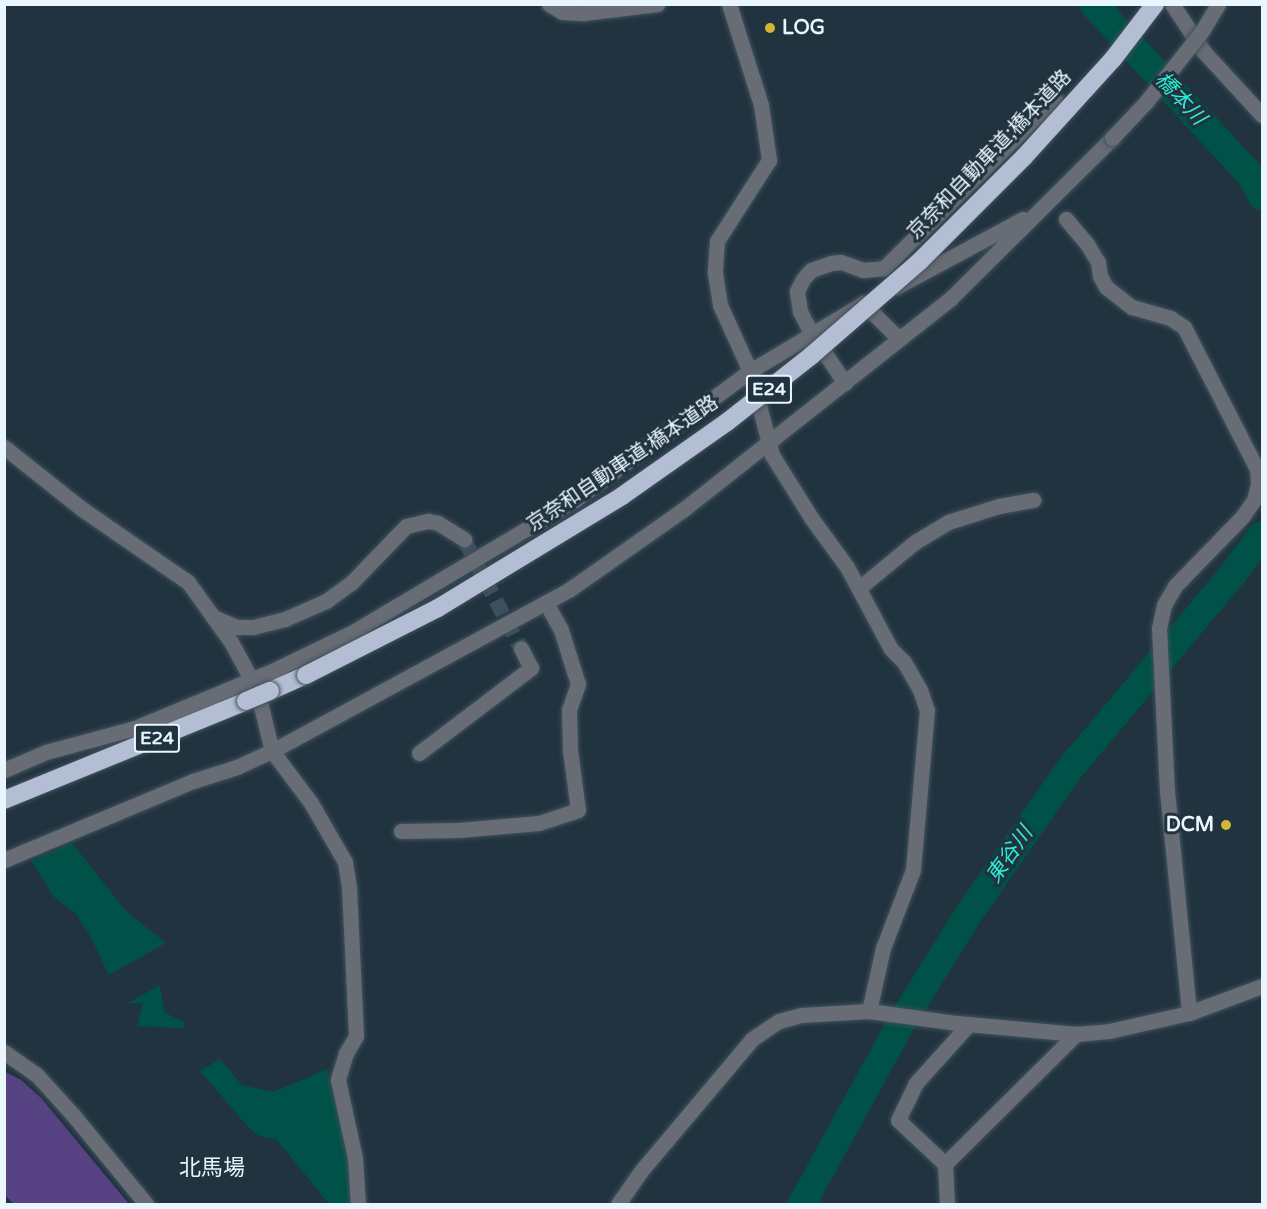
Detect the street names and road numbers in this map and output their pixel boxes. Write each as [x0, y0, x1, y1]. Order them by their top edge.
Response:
street label: 京奈和自動車道;橋本道路 [903, 66, 1077, 244]
road number: E24 [745, 374, 793, 404]
street label: 京奈和自動車道;橋本道路 [523, 391, 723, 537]
road number: E24 [133, 723, 181, 753]

